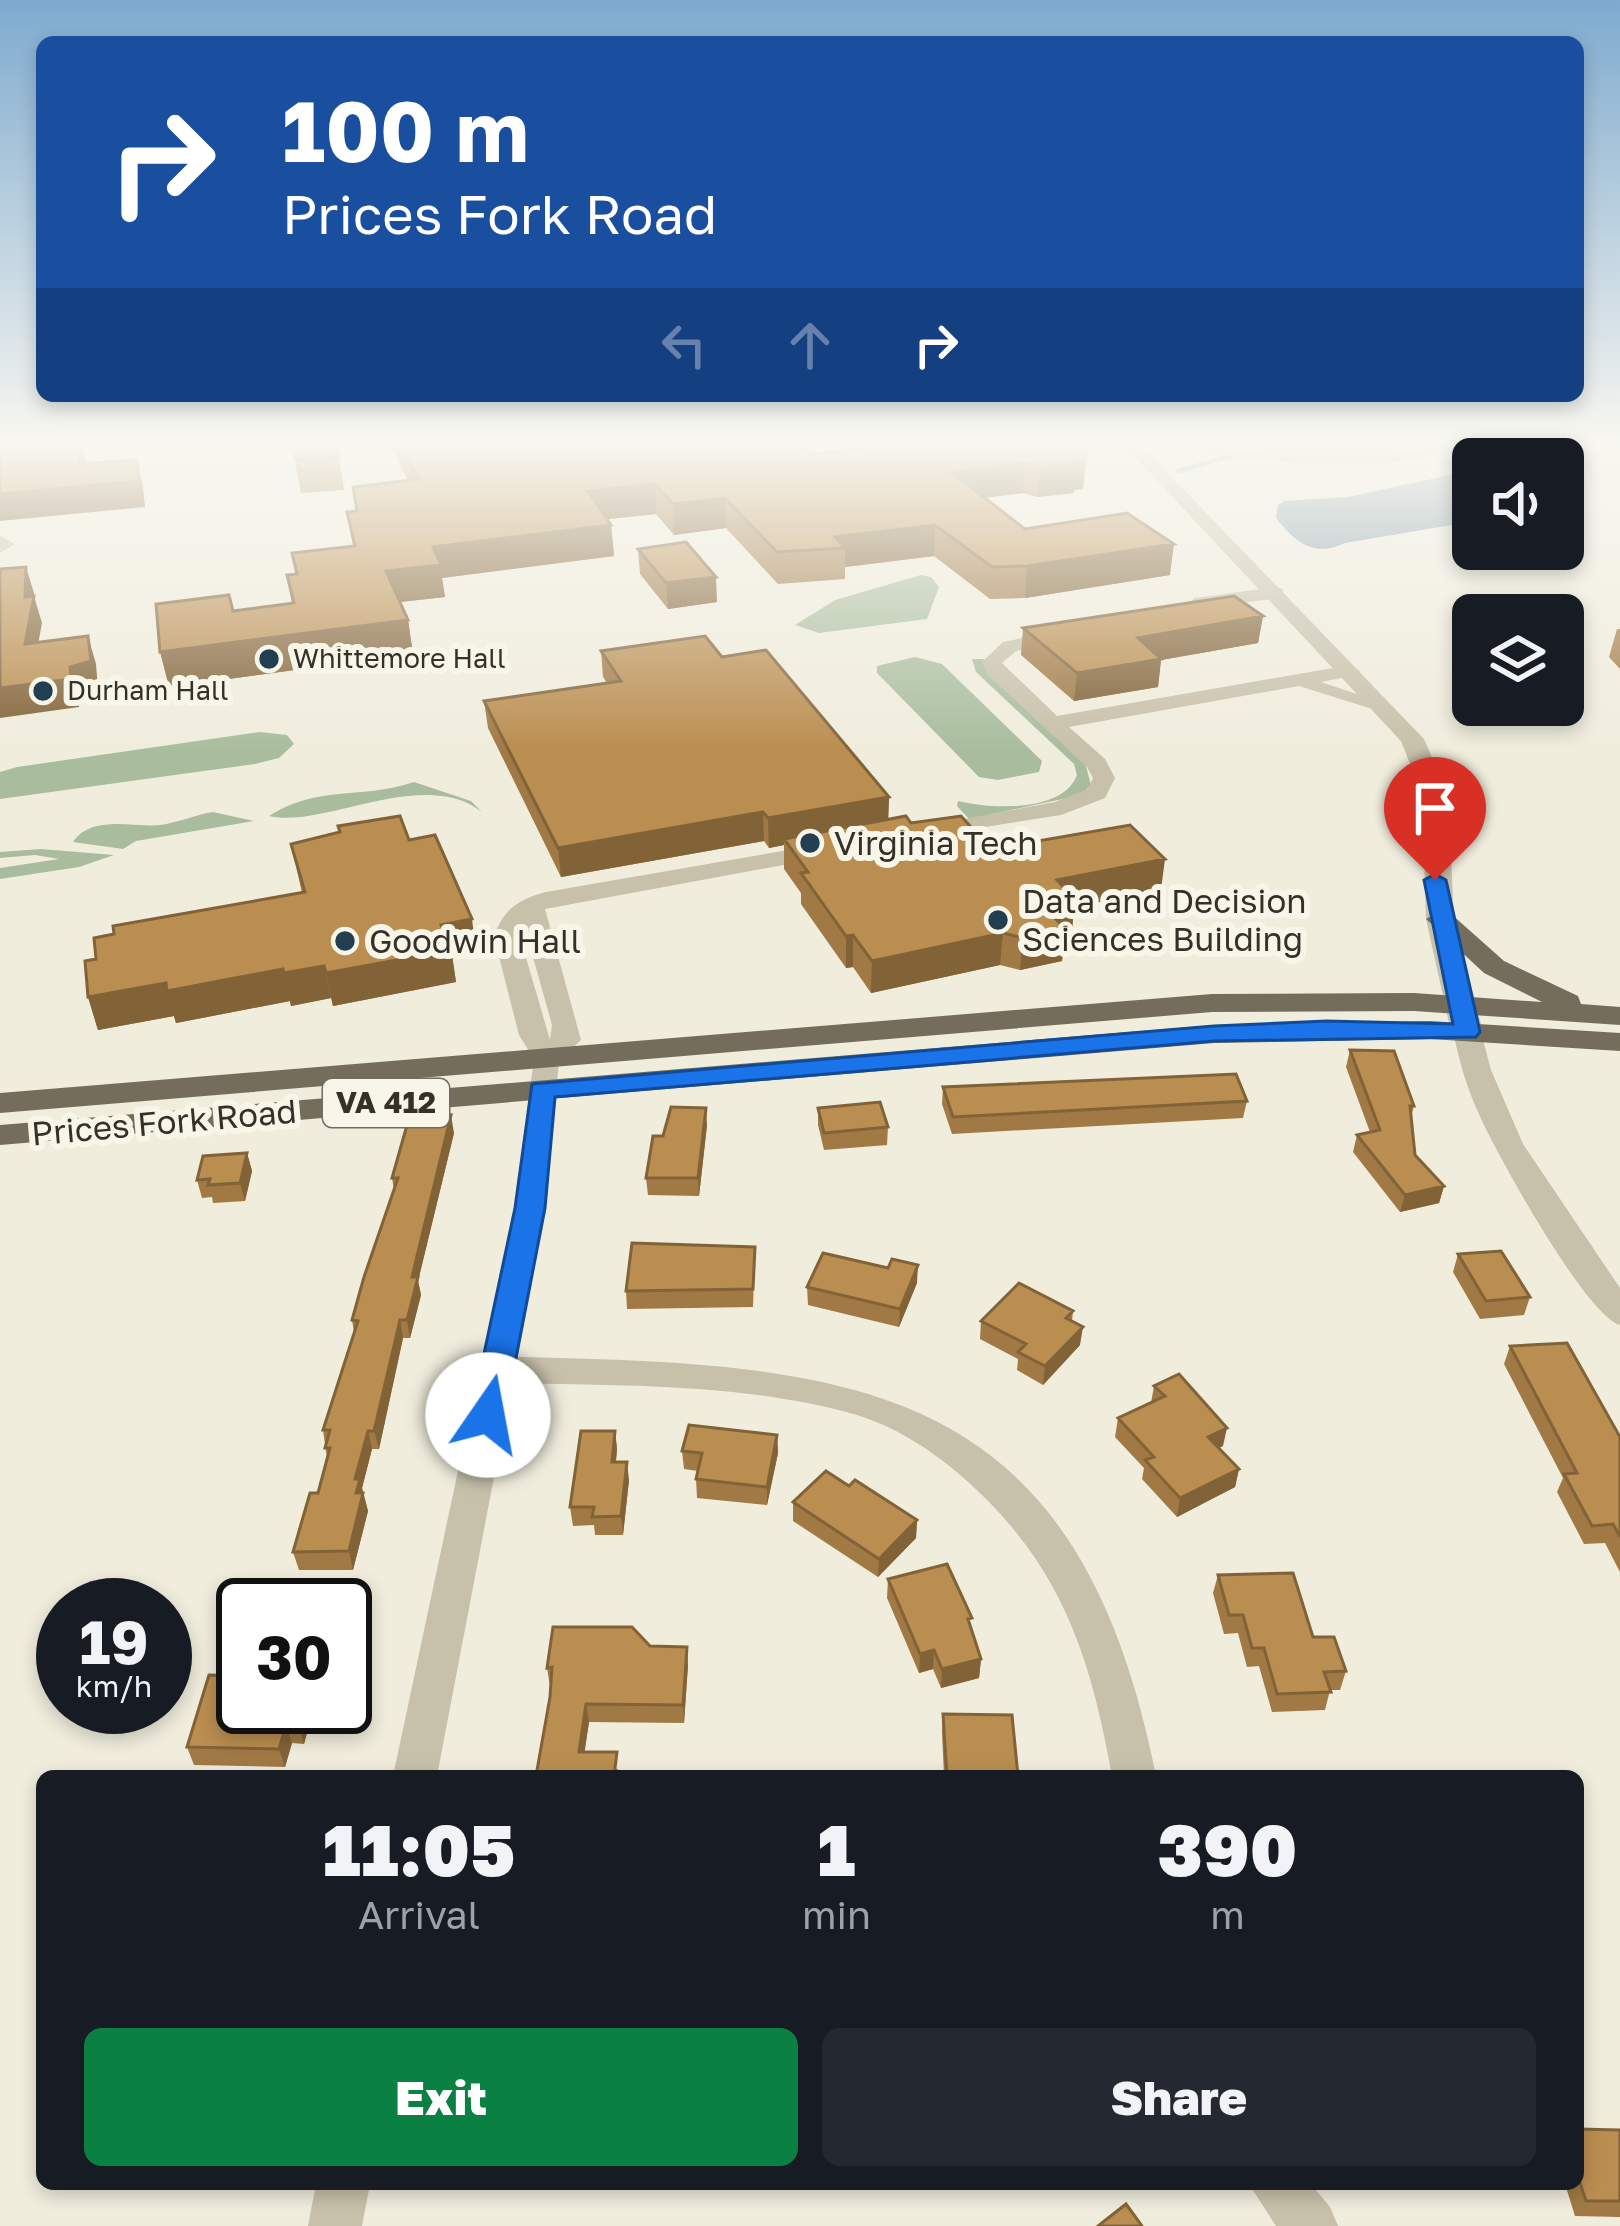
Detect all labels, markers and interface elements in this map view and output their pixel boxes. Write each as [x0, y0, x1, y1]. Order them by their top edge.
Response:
text: 100 m [282, 80, 529, 180]
icon: right [84, 84, 240, 240]
text: Prices Fork Road [282, 181, 717, 246]
icon: left [651, 312, 717, 378]
icon: ahead [777, 312, 843, 378]
icon: right [903, 312, 969, 378]
map controls [1452, 438, 1584, 726]
button: sound [1452, 438, 1584, 570]
button: layers [1452, 594, 1584, 726]
place label: Whittemore Hall [293, 642, 506, 674]
marker: Whittemore Hall [256, 646, 282, 672]
place label: Durham Hall [67, 674, 228, 706]
marker: Durham Hall [30, 678, 56, 704]
pin [1384, 757, 1486, 880]
icon: arrive [1402, 775, 1468, 841]
place label: Virginia Tech [834, 823, 1038, 862]
marker: Virginia Tech [797, 830, 823, 856]
place label: Data and Decision Sciences Building [1022, 881, 1307, 958]
marker: Data and Decision Sciences Building [985, 907, 1011, 933]
place label: Goodwin Hall [369, 921, 581, 960]
marker: Goodwin Hall [332, 928, 358, 954]
road number: VA 412 [323, 1079, 449, 1127]
street label: Prices Fork Road [30, 1090, 298, 1153]
position arrow [425, 1352, 551, 1478]
speed limit sign: 30 [216, 1578, 372, 1734]
text: 19 [79, 1605, 148, 1677]
text: km/h [76, 1668, 152, 1704]
text: 11:05 [323, 1805, 515, 1892]
text: 1 [817, 1805, 855, 1892]
text: 390 [1158, 1805, 1297, 1892]
text: Arrival [358, 1891, 480, 1938]
text: min [802, 1891, 871, 1938]
text: m [1210, 1891, 1245, 1938]
button: Exit [84, 2028, 798, 2166]
button: Share [822, 2028, 1536, 2166]

